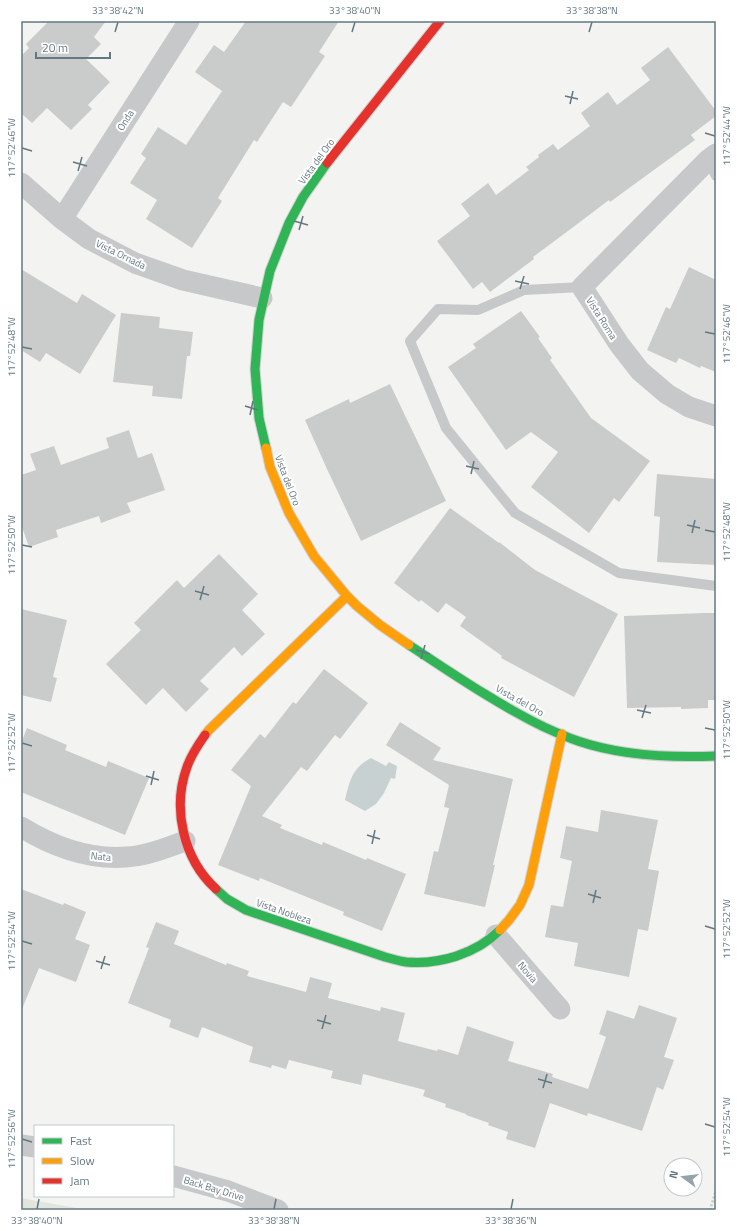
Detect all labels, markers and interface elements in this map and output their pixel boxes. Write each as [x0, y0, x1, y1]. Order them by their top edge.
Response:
text: 33°38'42"N [92, 3, 144, 18]
text: 33°38'40"N [329, 3, 381, 18]
text: 33°38'38"N [566, 3, 618, 18]
scale bar [36, 34, 110, 60]
text: 20 m [42, 38, 68, 57]
text: 117°52'44"W [719, 106, 734, 166]
street label: Onda [113, 107, 138, 134]
text: 117°52'46"W [4, 118, 19, 178]
street label: Vista del Oro [295, 135, 338, 187]
street label: Vista Ornada [93, 236, 148, 273]
street label: Vista Roma [582, 294, 621, 343]
text: 117°52'46"W [719, 304, 734, 364]
text: 117°52'48"W [4, 317, 19, 377]
street label: Vista del Oro [271, 453, 304, 508]
text: 117°52'48"W [719, 502, 734, 562]
text: 117°52'50"W [4, 515, 19, 575]
street label: Vista del Oro [493, 681, 547, 720]
text: 117°52'50"W [719, 700, 734, 760]
text: 117°52'52"W [4, 713, 19, 773]
street label: Nata [90, 848, 112, 865]
street label: Vista Nobleza [254, 895, 313, 928]
text: 117°52'52"W [719, 899, 734, 959]
text: 117°52'54"W [4, 911, 19, 971]
street label: Novia [514, 958, 541, 986]
text: 117°52'54"W [719, 1097, 734, 1157]
text: 117°52'56"W [4, 1109, 19, 1169]
legend [34, 1125, 174, 1197]
text: Fast [70, 1131, 93, 1150]
text: Slow [70, 1151, 95, 1170]
north arrow [663, 1157, 703, 1197]
text: N [665, 1169, 682, 1180]
text: Jam [70, 1171, 90, 1190]
street label: Back Bay Drive [182, 1172, 246, 1205]
text: 33°38'40"N [11, 1213, 63, 1228]
text: 33°38'38"N [248, 1213, 300, 1228]
text: 33°38'36"N [485, 1213, 537, 1228]

